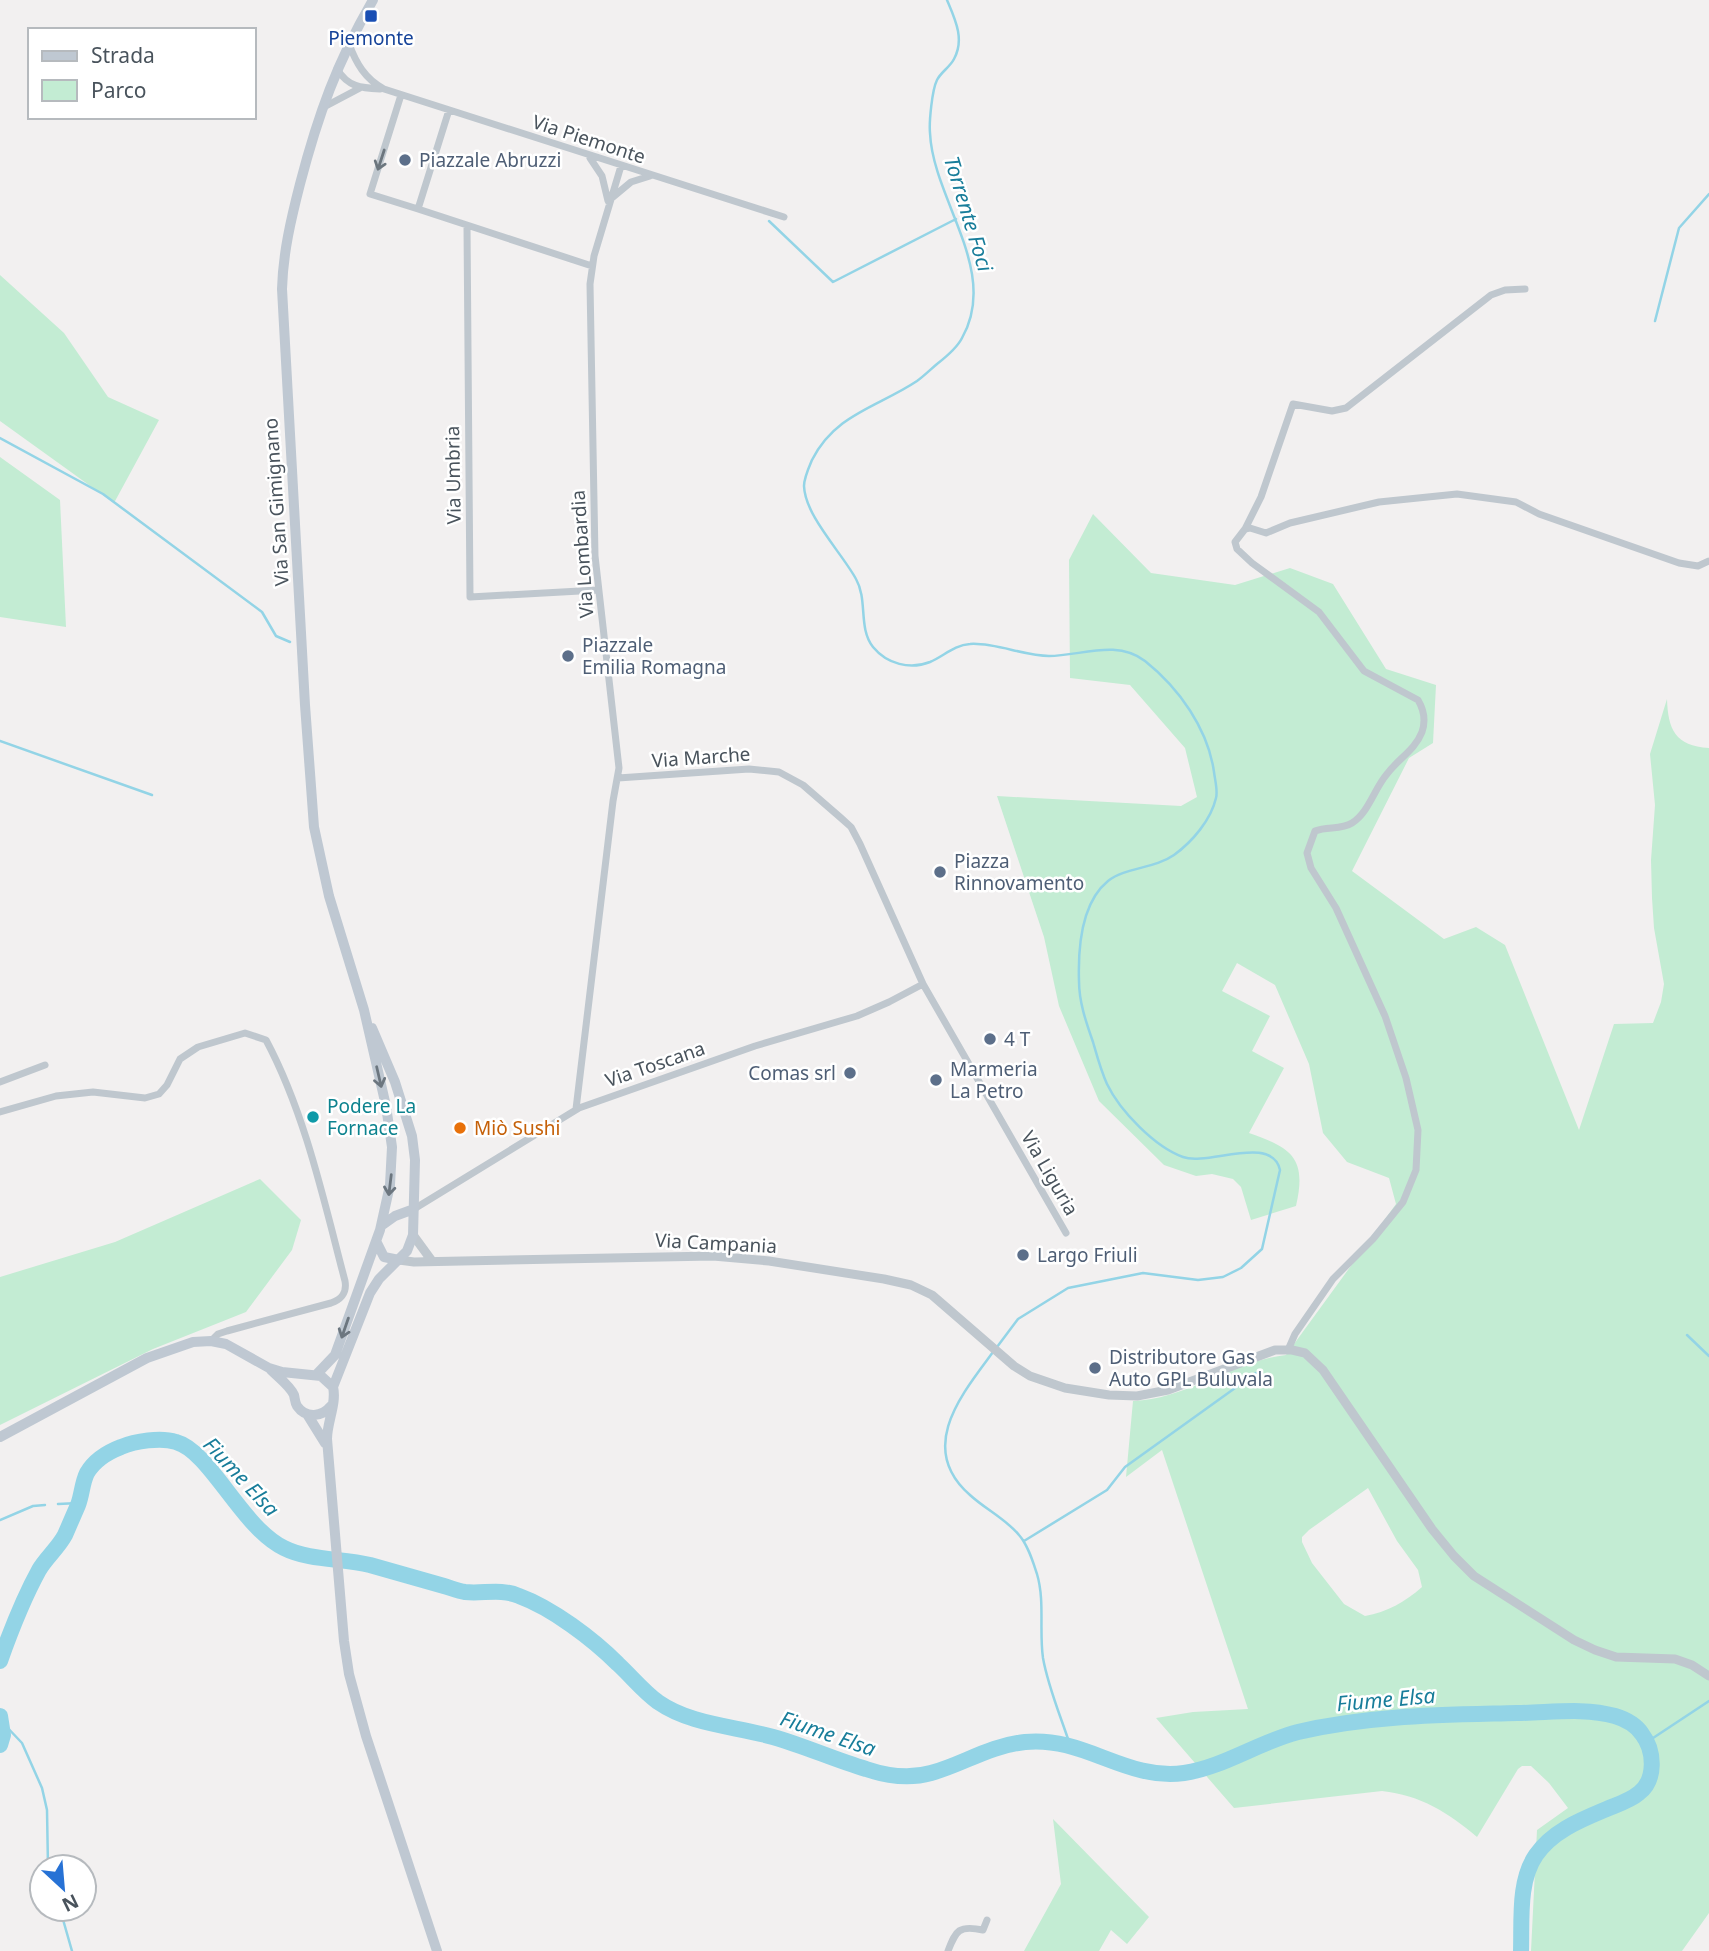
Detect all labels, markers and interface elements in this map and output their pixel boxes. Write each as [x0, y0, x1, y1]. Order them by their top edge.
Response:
marker: Piemonte [363, 8, 379, 24]
place label: Piemonte [328, 25, 414, 51]
legend [28, 28, 256, 119]
text: Strada [91, 41, 155, 69]
text: Parco [91, 76, 147, 104]
street label: Via Piemonte [529, 108, 649, 170]
place label: Piazzale Abruzzi [419, 147, 561, 173]
one-way arrow [373, 148, 386, 170]
marker: Piazzale Abruzzi [397, 152, 413, 168]
water label: Torrente Foci [938, 152, 1000, 275]
street label: Via San Gimignano [257, 417, 295, 587]
street label: Via Umbria [439, 425, 467, 525]
street label: Via Lombardia [565, 489, 599, 619]
place label: Piazzale Emilia Romagna [582, 632, 726, 680]
marker: Piazzale Emilia Romagna [560, 648, 576, 664]
street label: Via Marche [651, 741, 751, 773]
place label: Piazza Rinnovamento [954, 848, 1084, 896]
marker: Piazza Rinnovamento [932, 864, 948, 880]
place label: 4 T [1004, 1026, 1031, 1052]
marker: 4 T [982, 1031, 998, 1047]
street label: Via Toscana [602, 1035, 708, 1093]
place label: Marmeria La Petro [950, 1056, 1038, 1104]
place label: Comas srl [748, 1060, 836, 1086]
one-way arrow [373, 1065, 386, 1088]
marker: Comas srl [842, 1065, 858, 1081]
marker: Marmeria La Petro [928, 1072, 944, 1088]
place label: Podere La Fornace [327, 1093, 416, 1141]
marker: Podere La Fornace [305, 1109, 321, 1125]
place label: Miò Sushi [474, 1115, 561, 1141]
marker: Miò Sushi [452, 1120, 468, 1136]
street label: Via Liguria [1015, 1126, 1085, 1220]
one-way arrow [383, 1173, 396, 1196]
street label: Via Campania [654, 1227, 778, 1259]
place label: Largo Friuli [1037, 1242, 1138, 1268]
marker: Largo Friuli [1015, 1247, 1031, 1263]
one-way arrow [338, 1317, 351, 1339]
place label: Distributore Gas Auto GPL Buluvala [1109, 1344, 1273, 1392]
marker: Distributore Gas Auto GPL Buluvala [1087, 1360, 1103, 1376]
water label: Fiume Elsa [198, 1431, 286, 1522]
water label: Fiume Elsa [1335, 1681, 1437, 1717]
water label: Fiume Elsa [777, 1704, 880, 1762]
north arrow [28, 1853, 98, 1923]
text: N [58, 1888, 83, 1918]

